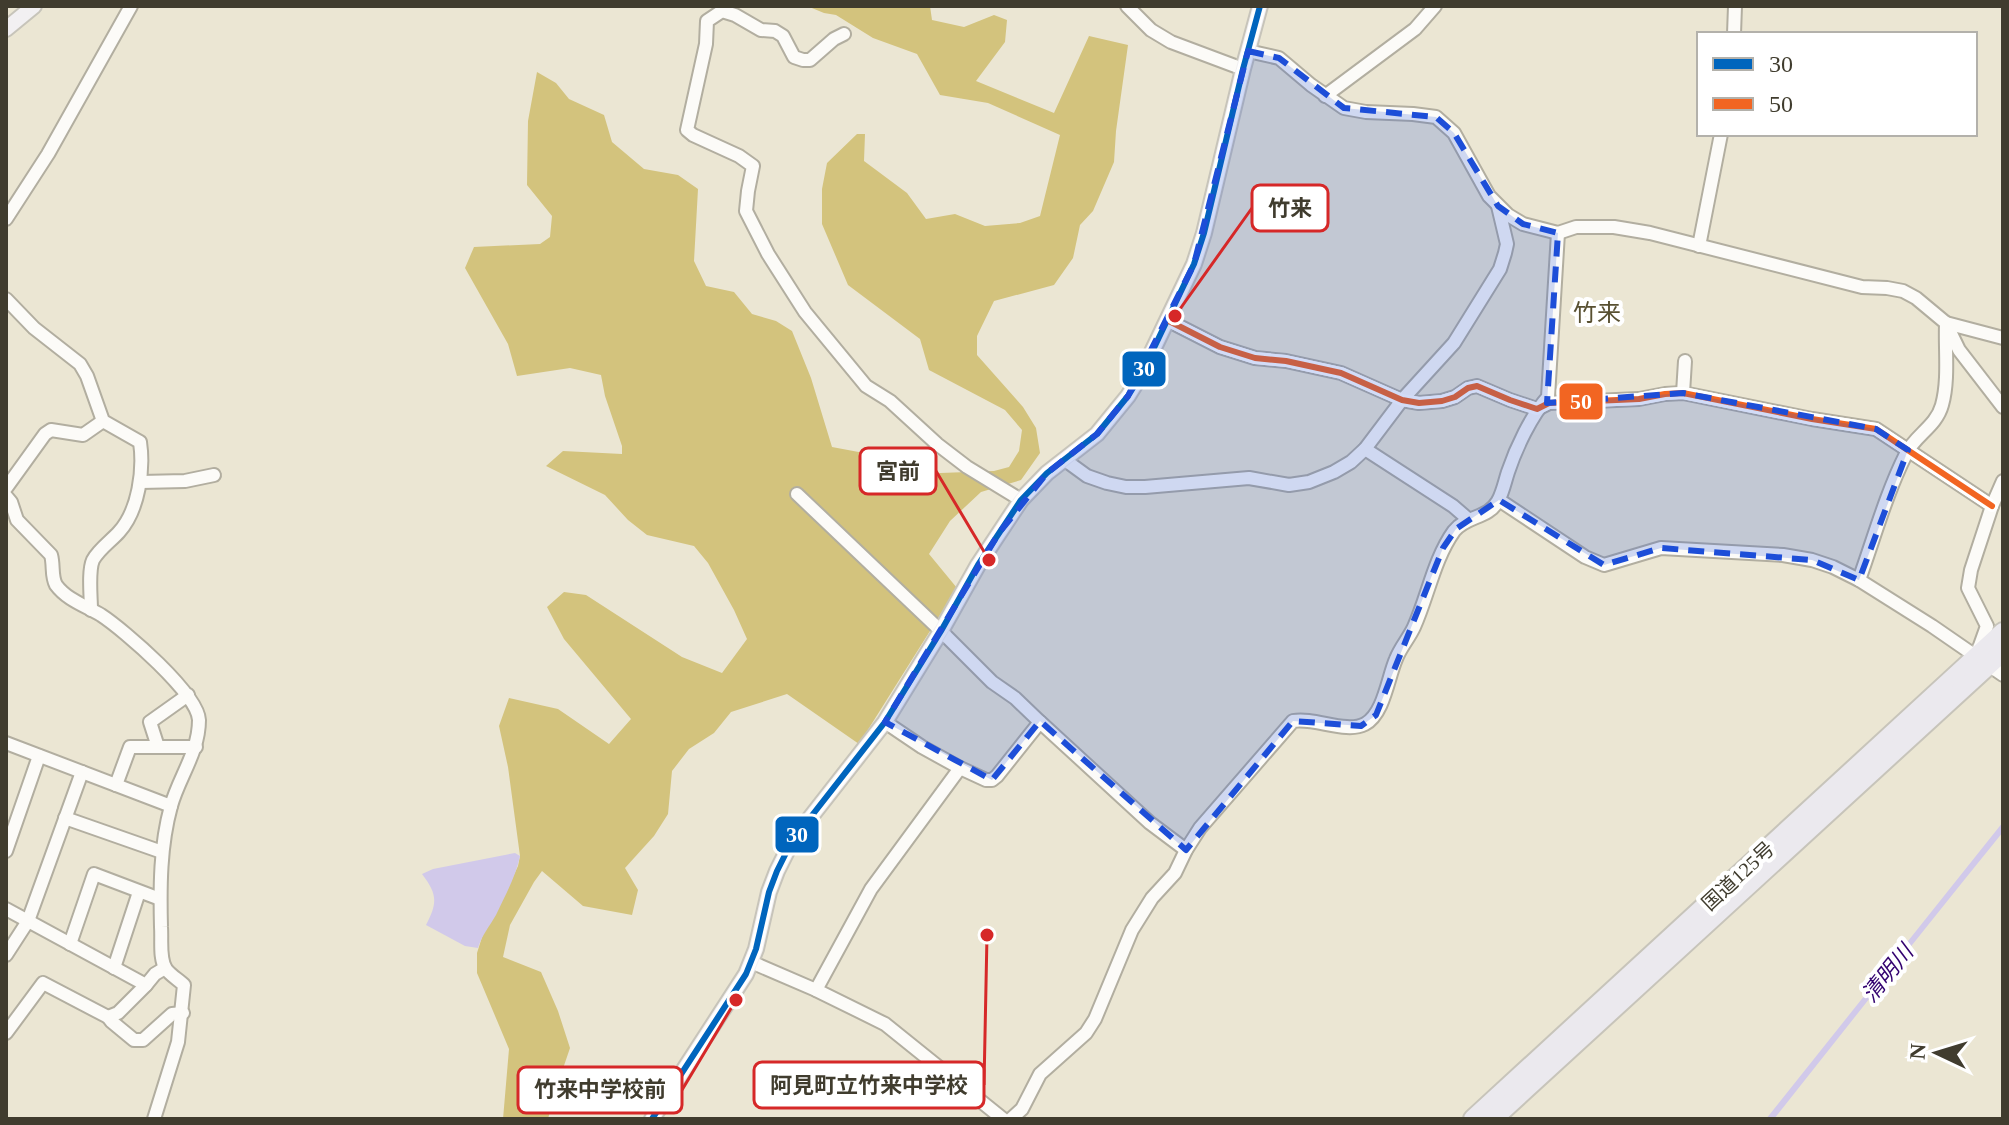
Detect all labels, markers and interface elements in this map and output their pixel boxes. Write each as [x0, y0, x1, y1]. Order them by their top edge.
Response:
legend [1697, 32, 1977, 136]
text: 30 [1769, 51, 1793, 77]
text: 50 [1769, 91, 1793, 117]
callout: 竹来 [1252, 185, 1328, 231]
text: 竹来 [1268, 196, 1312, 221]
district label: 竹来 [1573, 300, 1621, 326]
line badge: 30 [1121, 350, 1167, 388]
text: 30 [1133, 356, 1155, 381]
line badge: 50 [1558, 382, 1604, 421]
text: 50 [1570, 389, 1592, 414]
callout: 宮前 [860, 448, 936, 494]
text: 宮前 [876, 459, 920, 484]
line badge: 30 [774, 815, 820, 854]
text: 30 [786, 822, 808, 847]
street label: 国道125号 [1698, 837, 1778, 915]
water label: 清明川 [1857, 938, 1919, 1007]
north arrow [1897, 1013, 1977, 1093]
text: N [1905, 1043, 1931, 1060]
callout: 阿見町立竹来中学校 [754, 1062, 984, 1108]
callout: 竹来中学校前 [518, 1067, 682, 1113]
text: 阿見町立竹来中学校 [770, 1073, 968, 1098]
text: 竹来中学校前 [534, 1077, 666, 1102]

